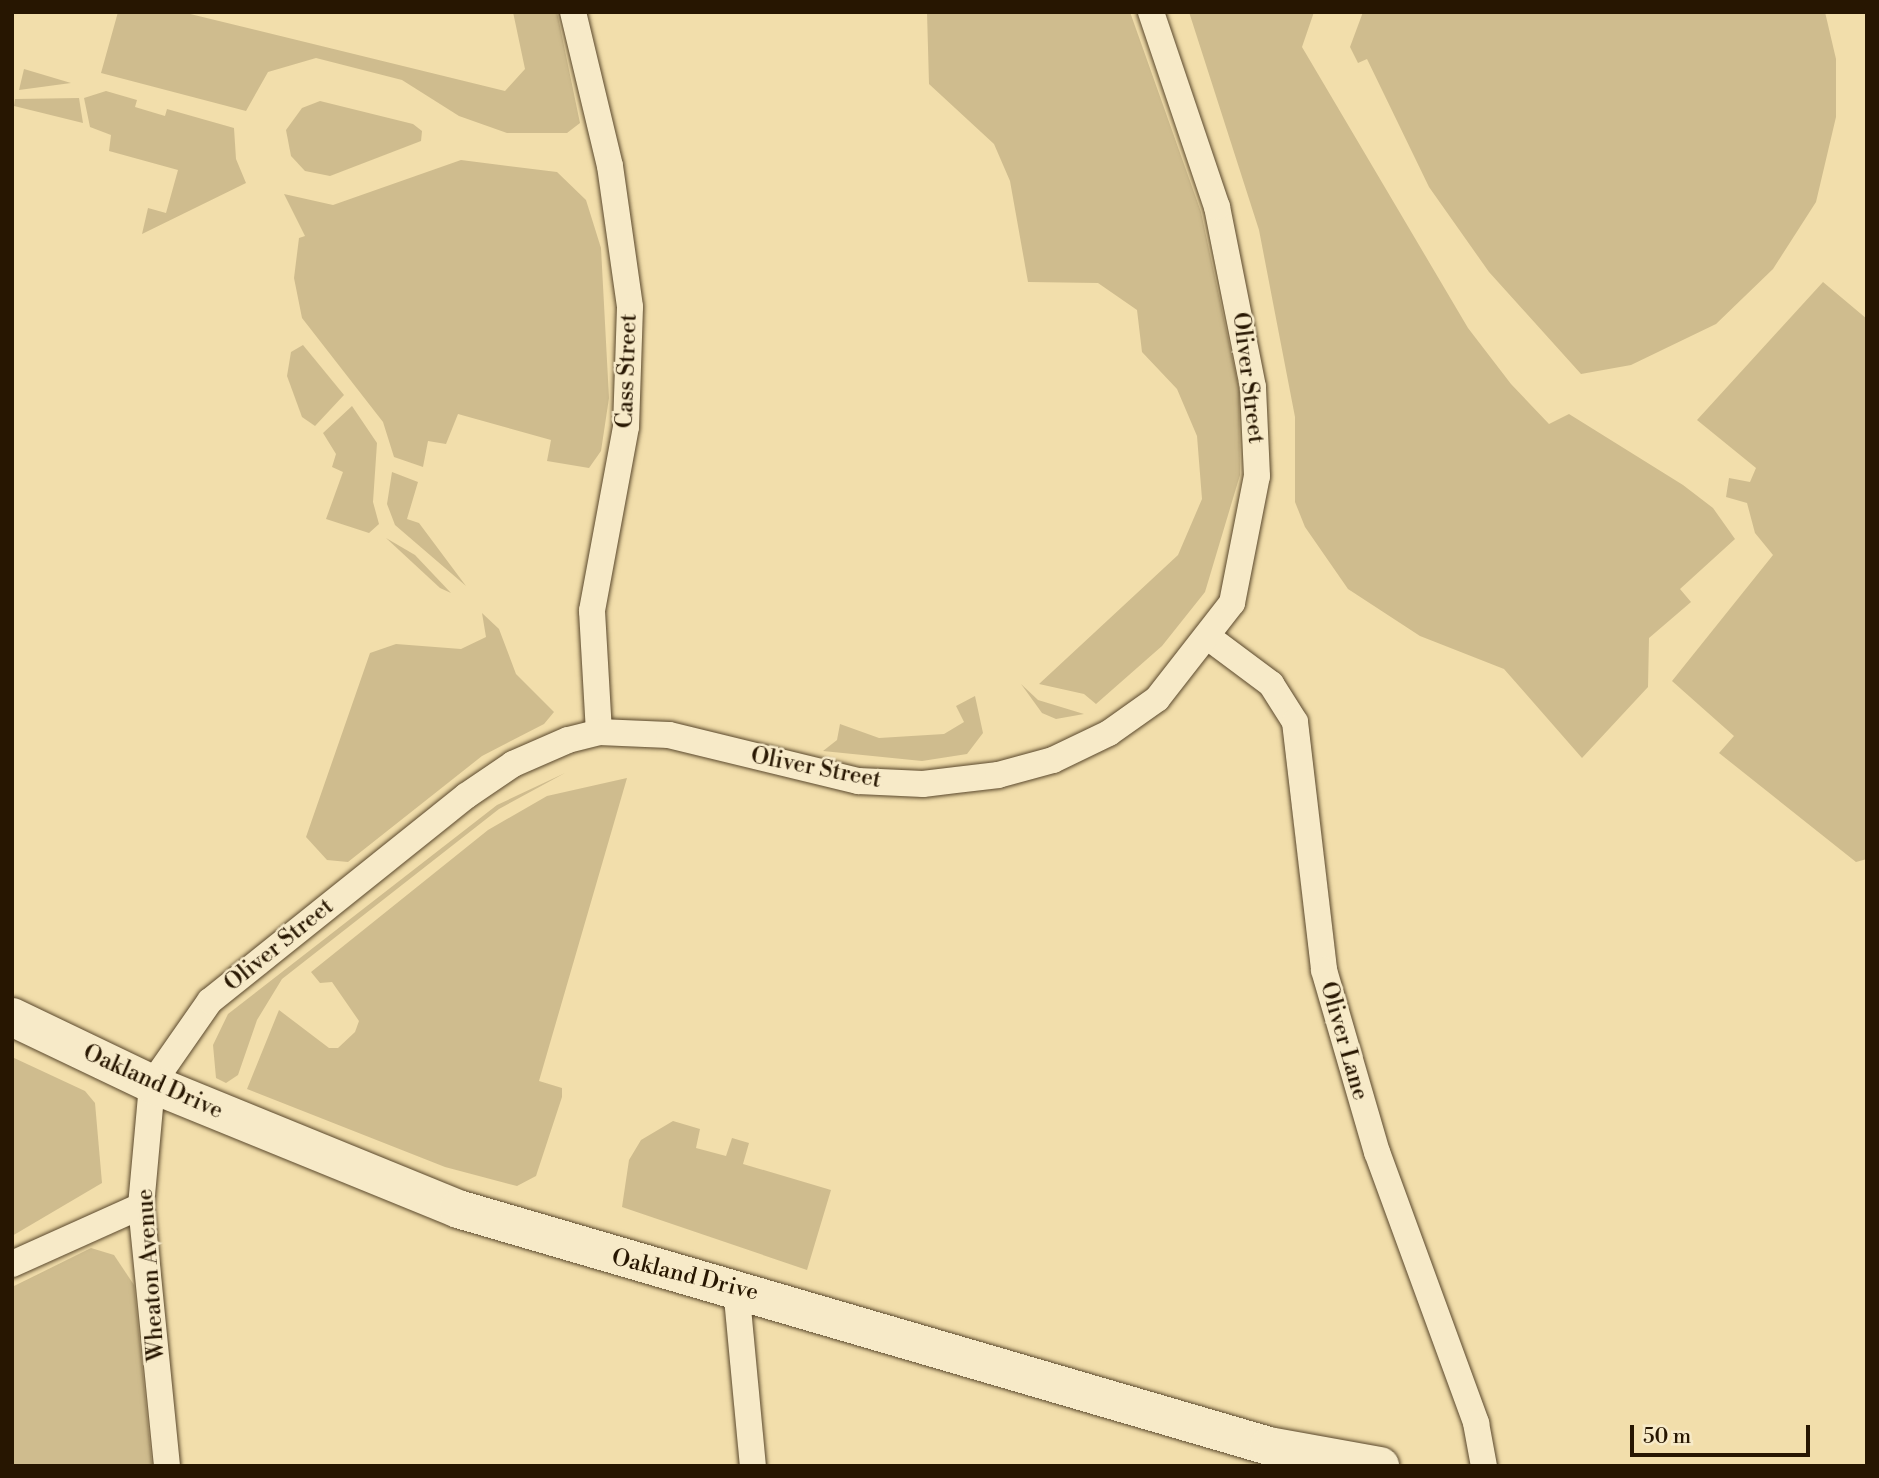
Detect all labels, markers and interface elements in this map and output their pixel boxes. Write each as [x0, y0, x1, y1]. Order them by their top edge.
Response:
street label: Oliver Street [1226, 311, 1270, 445]
street label: Cass Street [611, 313, 643, 429]
street label: Oliver Street [748, 742, 884, 794]
street label: Oliver Street [219, 893, 339, 997]
street label: Oliver Lane [1314, 979, 1374, 1103]
street label: Oakland Drive [79, 1039, 227, 1125]
street label: Wheaton Avenue [131, 1188, 171, 1362]
street label: Oakland Drive [609, 1243, 761, 1307]
scale bar [1634, 1412, 1814, 1456]
text: 50 m [1643, 1424, 1691, 1450]

